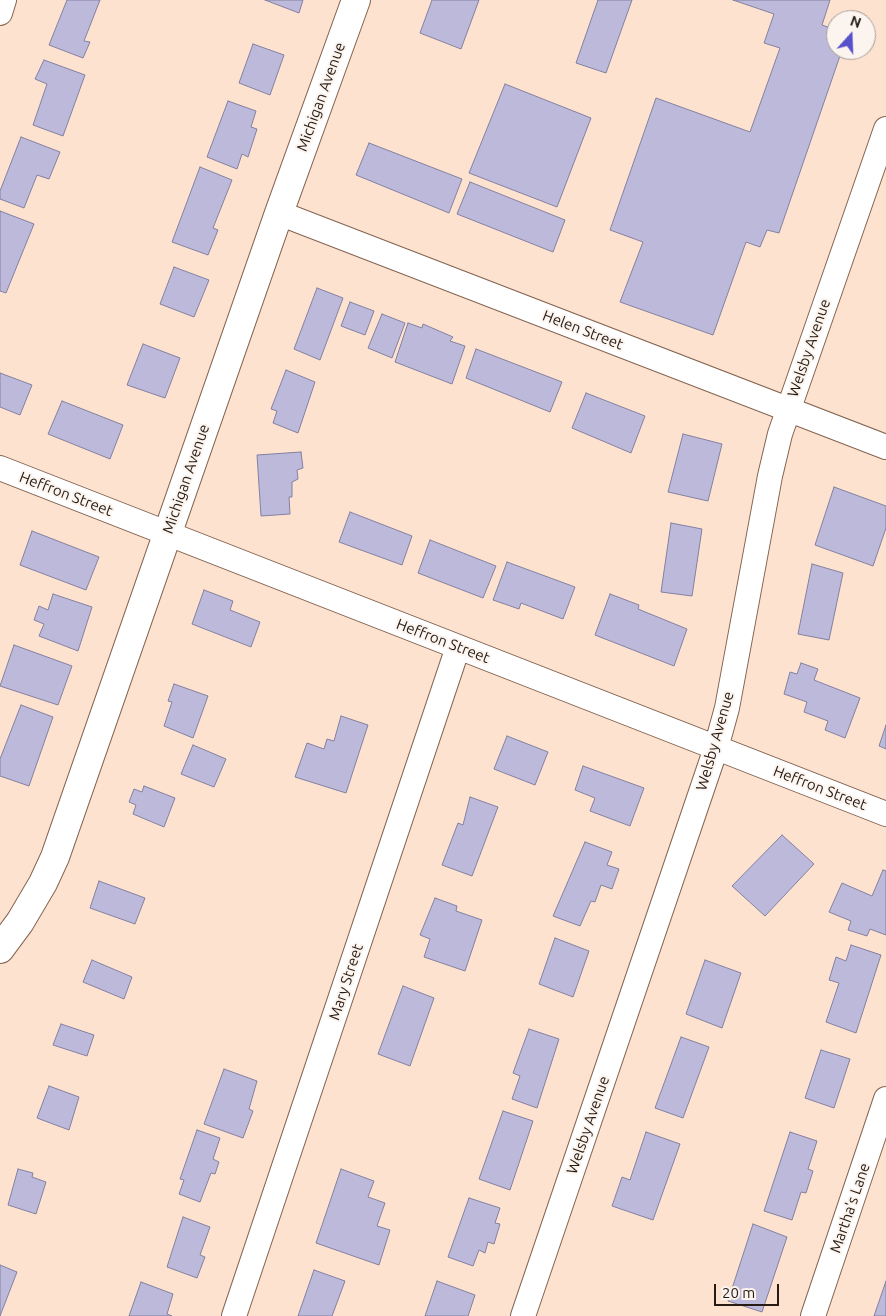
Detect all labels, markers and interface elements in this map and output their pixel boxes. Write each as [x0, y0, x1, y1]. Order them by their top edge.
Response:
north arrow [826, 10, 876, 60]
text: N [848, 13, 863, 31]
street label: Michigan Avenue [293, 40, 349, 154]
street label: Welsby Avenue [784, 297, 834, 399]
street label: Helen Street [540, 306, 626, 354]
street label: Michigan Avenue [159, 422, 213, 536]
street label: Heffron Street [17, 468, 115, 520]
street label: Heffron Street [394, 615, 492, 667]
street label: Welsby Avenue [692, 689, 738, 793]
street label: Heffron Street [771, 762, 869, 814]
street label: Mary Street [325, 942, 367, 1022]
street label: Welsby Avenue [563, 1074, 613, 1176]
street label: Martha's Lane [826, 1161, 874, 1255]
scale bar [716, 1274, 781, 1306]
text: 20 m [722, 1284, 755, 1301]

